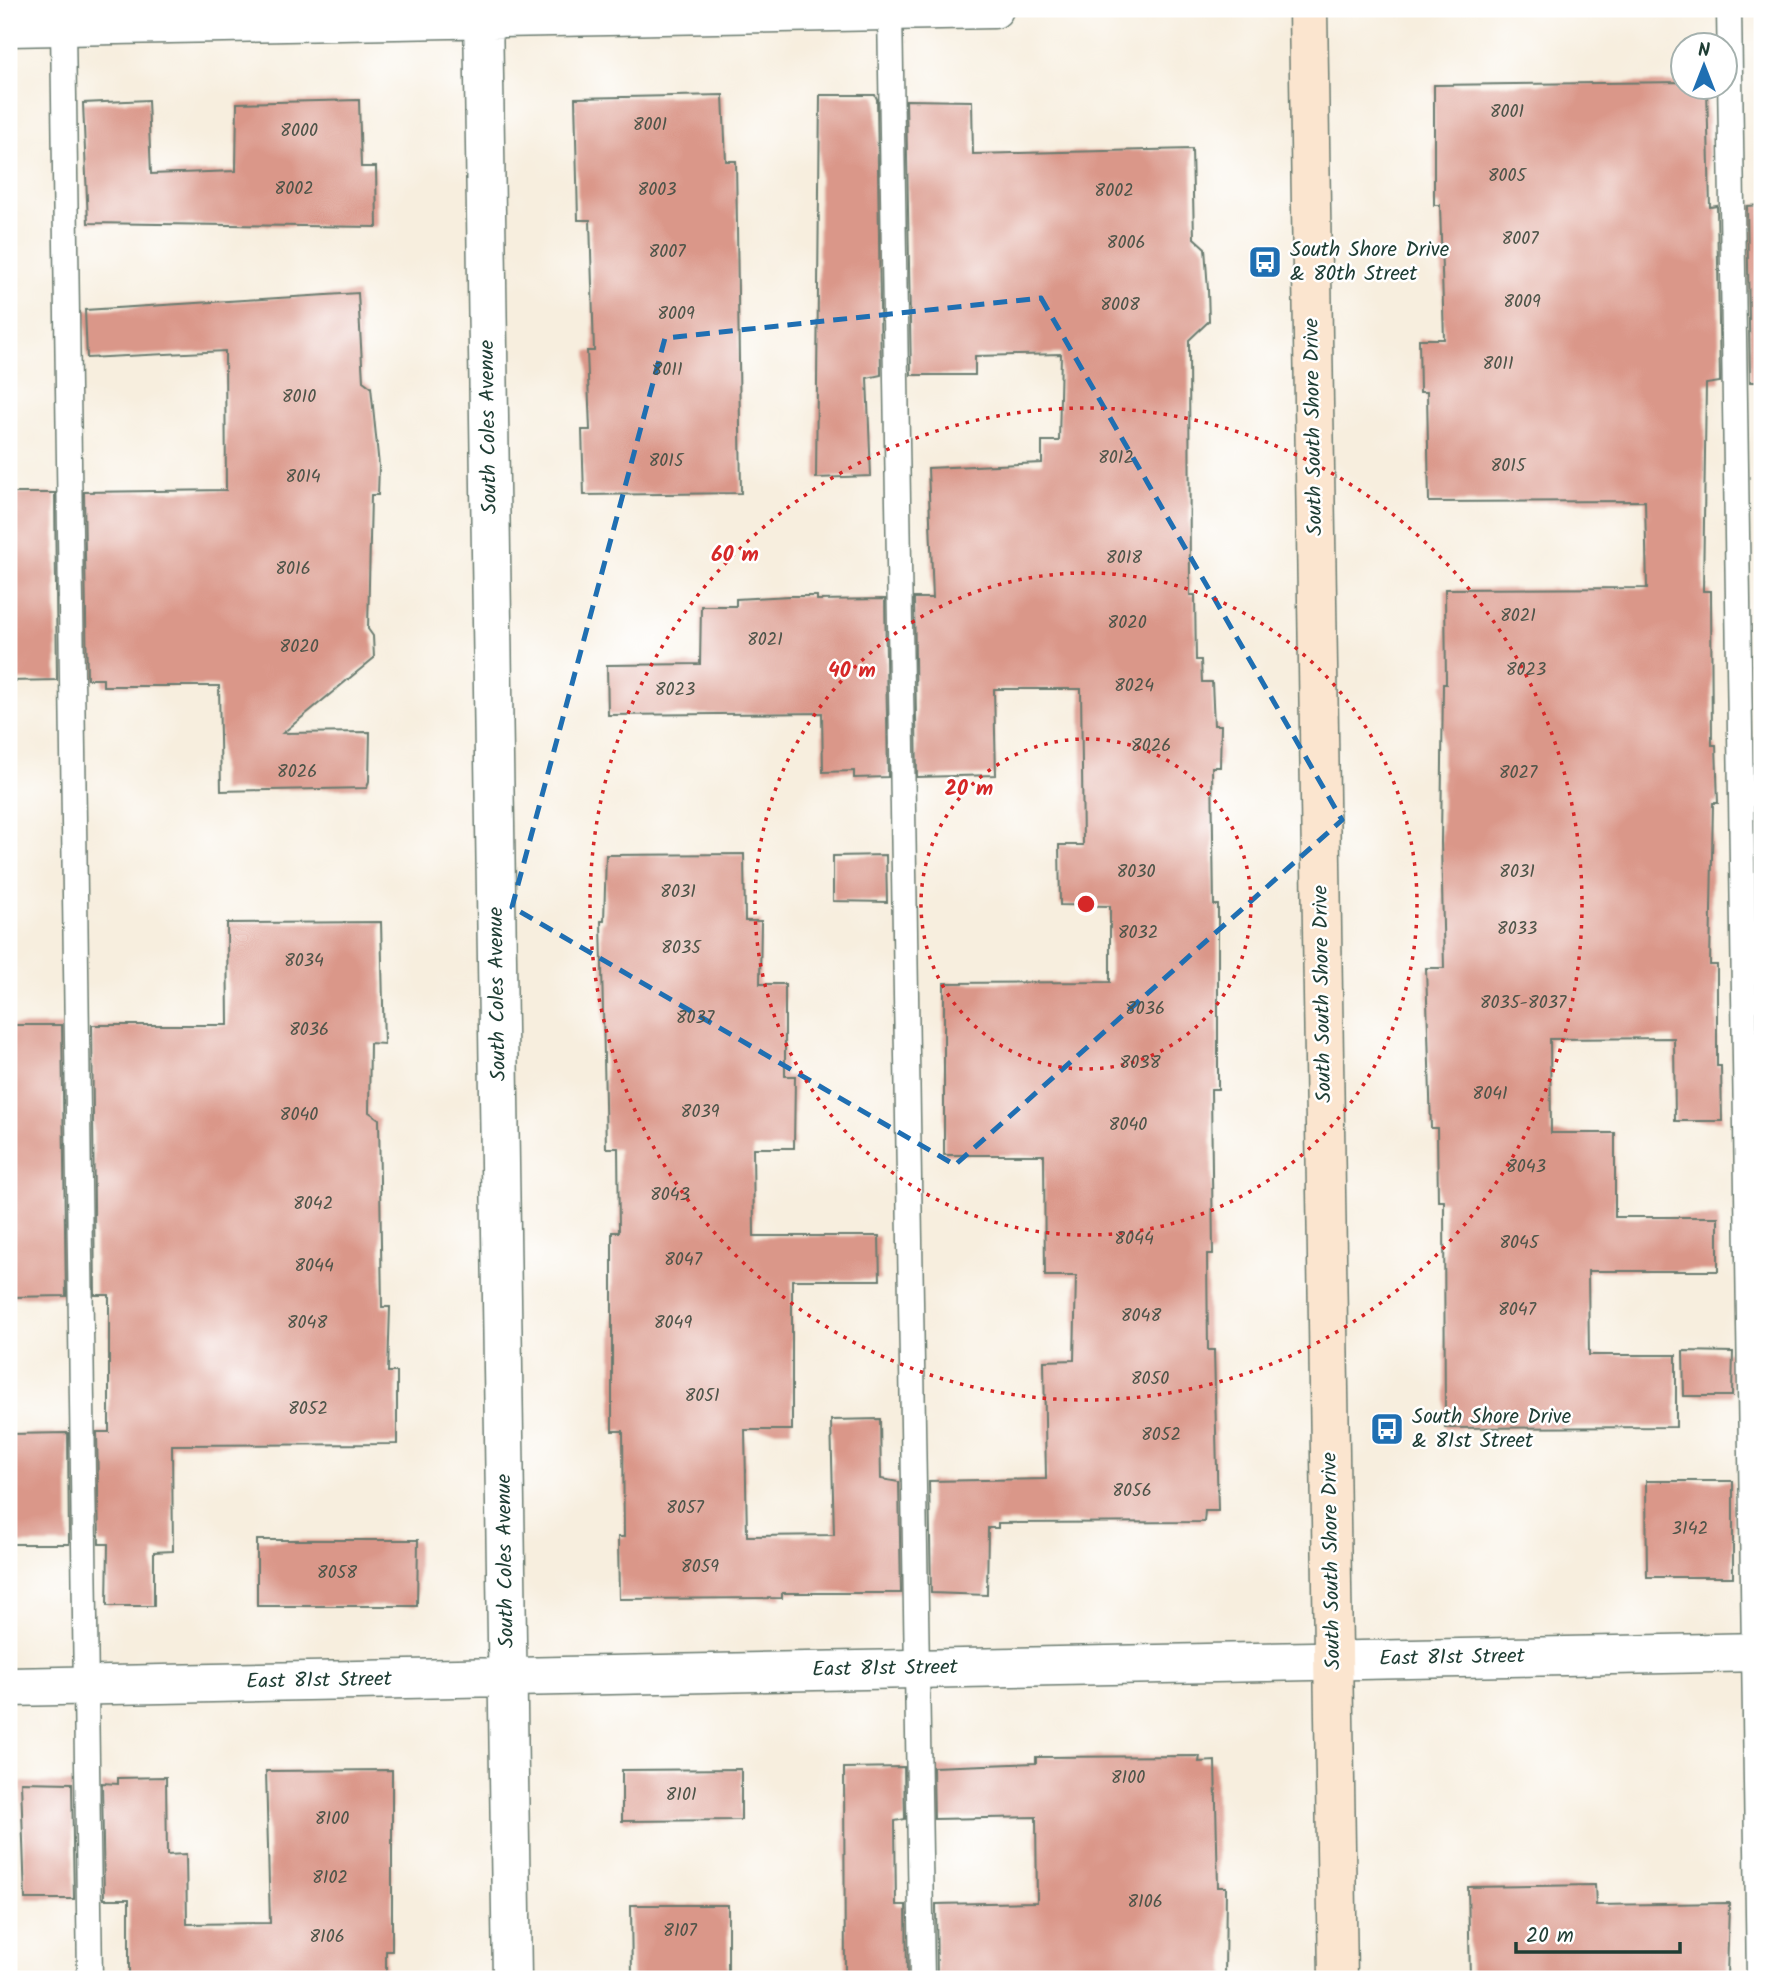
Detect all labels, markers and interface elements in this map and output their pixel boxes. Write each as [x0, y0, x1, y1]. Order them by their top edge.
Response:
north arrow [1670, 32, 1740, 102]
text: N [1698, 36, 1710, 66]
house number: 8001 [1490, 98, 1524, 127]
house number: 8001 [633, 111, 667, 140]
house number: 8000 [280, 117, 318, 146]
house number: 8005 [1488, 162, 1528, 191]
house number: 8002 [274, 175, 314, 204]
house number: 8003 [637, 176, 677, 205]
house number: 8002 [1094, 177, 1134, 206]
house number: 8007 [1501, 225, 1539, 254]
house number: 8006 [1107, 229, 1145, 258]
place label: South Shore Drive & 80th Street [1290, 234, 1450, 291]
house number: 8007 [648, 238, 686, 267]
bus stop icon: South Shore Drive & 80th Street [1246, 243, 1284, 281]
house number: 8009 [1503, 288, 1541, 317]
house number: 8008 [1100, 291, 1140, 320]
house number: 8009 [657, 300, 695, 329]
street label: South South Shore Drive [1296, 317, 1332, 536]
street label: South Coles Avenue [471, 339, 507, 515]
house number: 8011 [1482, 350, 1514, 379]
house number: 8011 [651, 356, 683, 385]
house number: 8010 [282, 383, 316, 412]
house number: 8012 [1098, 444, 1134, 473]
house number: 8015 [648, 447, 685, 476]
house number: 8015 [1490, 452, 1527, 481]
house number: 8014 [285, 463, 321, 492]
text: 60 m [711, 539, 759, 572]
house number: 8018 [1106, 544, 1142, 573]
house number: 8016 [275, 555, 311, 584]
house number: 8021 [1500, 602, 1536, 631]
house number: 8020 [1107, 609, 1147, 638]
house number: 8021 [747, 626, 783, 655]
house number: 8020 [279, 633, 319, 662]
text: 40 m [828, 655, 876, 688]
house number: 8023 [1506, 656, 1546, 685]
house number: 8024 [1114, 672, 1154, 701]
house number: 8023 [655, 676, 695, 705]
house number: 8026 [1131, 732, 1171, 761]
house number: 8026 [277, 758, 317, 787]
house number: 8027 [1499, 759, 1538, 788]
text: 20 m [945, 773, 993, 806]
house number: 8030 [1116, 858, 1156, 887]
house number: 8031 [1499, 858, 1535, 887]
house number: 8031 [660, 878, 696, 907]
street label: South South Shore Drive [1305, 884, 1341, 1103]
centre of rings [1074, 892, 1098, 916]
street label: South Coles Avenue [480, 906, 516, 1082]
house number: 8033 [1497, 915, 1537, 944]
house number: 8032 [1118, 919, 1158, 948]
house number: 8035 [661, 934, 702, 963]
house number: 8034 [284, 947, 324, 976]
house number: 8035-8037 [1480, 989, 1567, 1018]
house number: 8036 [1125, 995, 1165, 1024]
house number: 8037 [676, 1004, 715, 1033]
house number: 8036 [289, 1016, 329, 1045]
house number: 8038 [1120, 1049, 1161, 1078]
house number: 8041 [1472, 1080, 1508, 1109]
house number: 8039 [681, 1098, 720, 1127]
house number: 8040 [280, 1101, 318, 1130]
house number: 8040 [1109, 1111, 1147, 1140]
house number: 8043 [1506, 1153, 1546, 1182]
house number: 8043 [650, 1181, 690, 1210]
house number: 8042 [293, 1190, 333, 1219]
house number: 8044 [1114, 1225, 1154, 1254]
house number: 8045 [1499, 1229, 1540, 1258]
house number: 8047 [664, 1246, 703, 1275]
house number: 8044 [294, 1252, 334, 1281]
house number: 8047 [1498, 1296, 1537, 1325]
house number: 8048 [1121, 1302, 1161, 1331]
house number: 8048 [287, 1309, 327, 1338]
house number: 8049 [654, 1309, 692, 1338]
house number: 8050 [1131, 1365, 1169, 1394]
house number: 8051 [684, 1382, 720, 1411]
house number: 8052 [288, 1395, 328, 1424]
place label: South Shore Drive & 81st Street [1412, 1401, 1572, 1458]
bus stop icon: South Shore Drive & 81st Street [1368, 1410, 1406, 1448]
house number: 8052 [1141, 1421, 1181, 1450]
street label: South South Shore Drive [1314, 1451, 1350, 1670]
street label: South Coles Avenue [488, 1473, 524, 1649]
house number: 8056 [1112, 1477, 1152, 1506]
house number: 8057 [666, 1494, 705, 1523]
house number: 3142 [1672, 1515, 1708, 1544]
house number: 8059 [681, 1553, 719, 1582]
house number: 8058 [317, 1559, 357, 1588]
street label: East 81st Street [1379, 1640, 1526, 1676]
street label: East 81st Street [812, 1651, 959, 1687]
street label: East 81st Street [246, 1663, 393, 1699]
house number: 8100 [1111, 1764, 1145, 1793]
house number: 8101 [665, 1781, 697, 1810]
house number: 8100 [315, 1805, 349, 1834]
house number: 8102 [312, 1864, 348, 1893]
house number: 8106 [1127, 1888, 1163, 1917]
scale bar [1516, 1911, 1680, 1955]
house number: 8107 [663, 1917, 698, 1946]
text: 20 m [1526, 1920, 1574, 1953]
house number: 8106 [309, 1923, 345, 1952]

